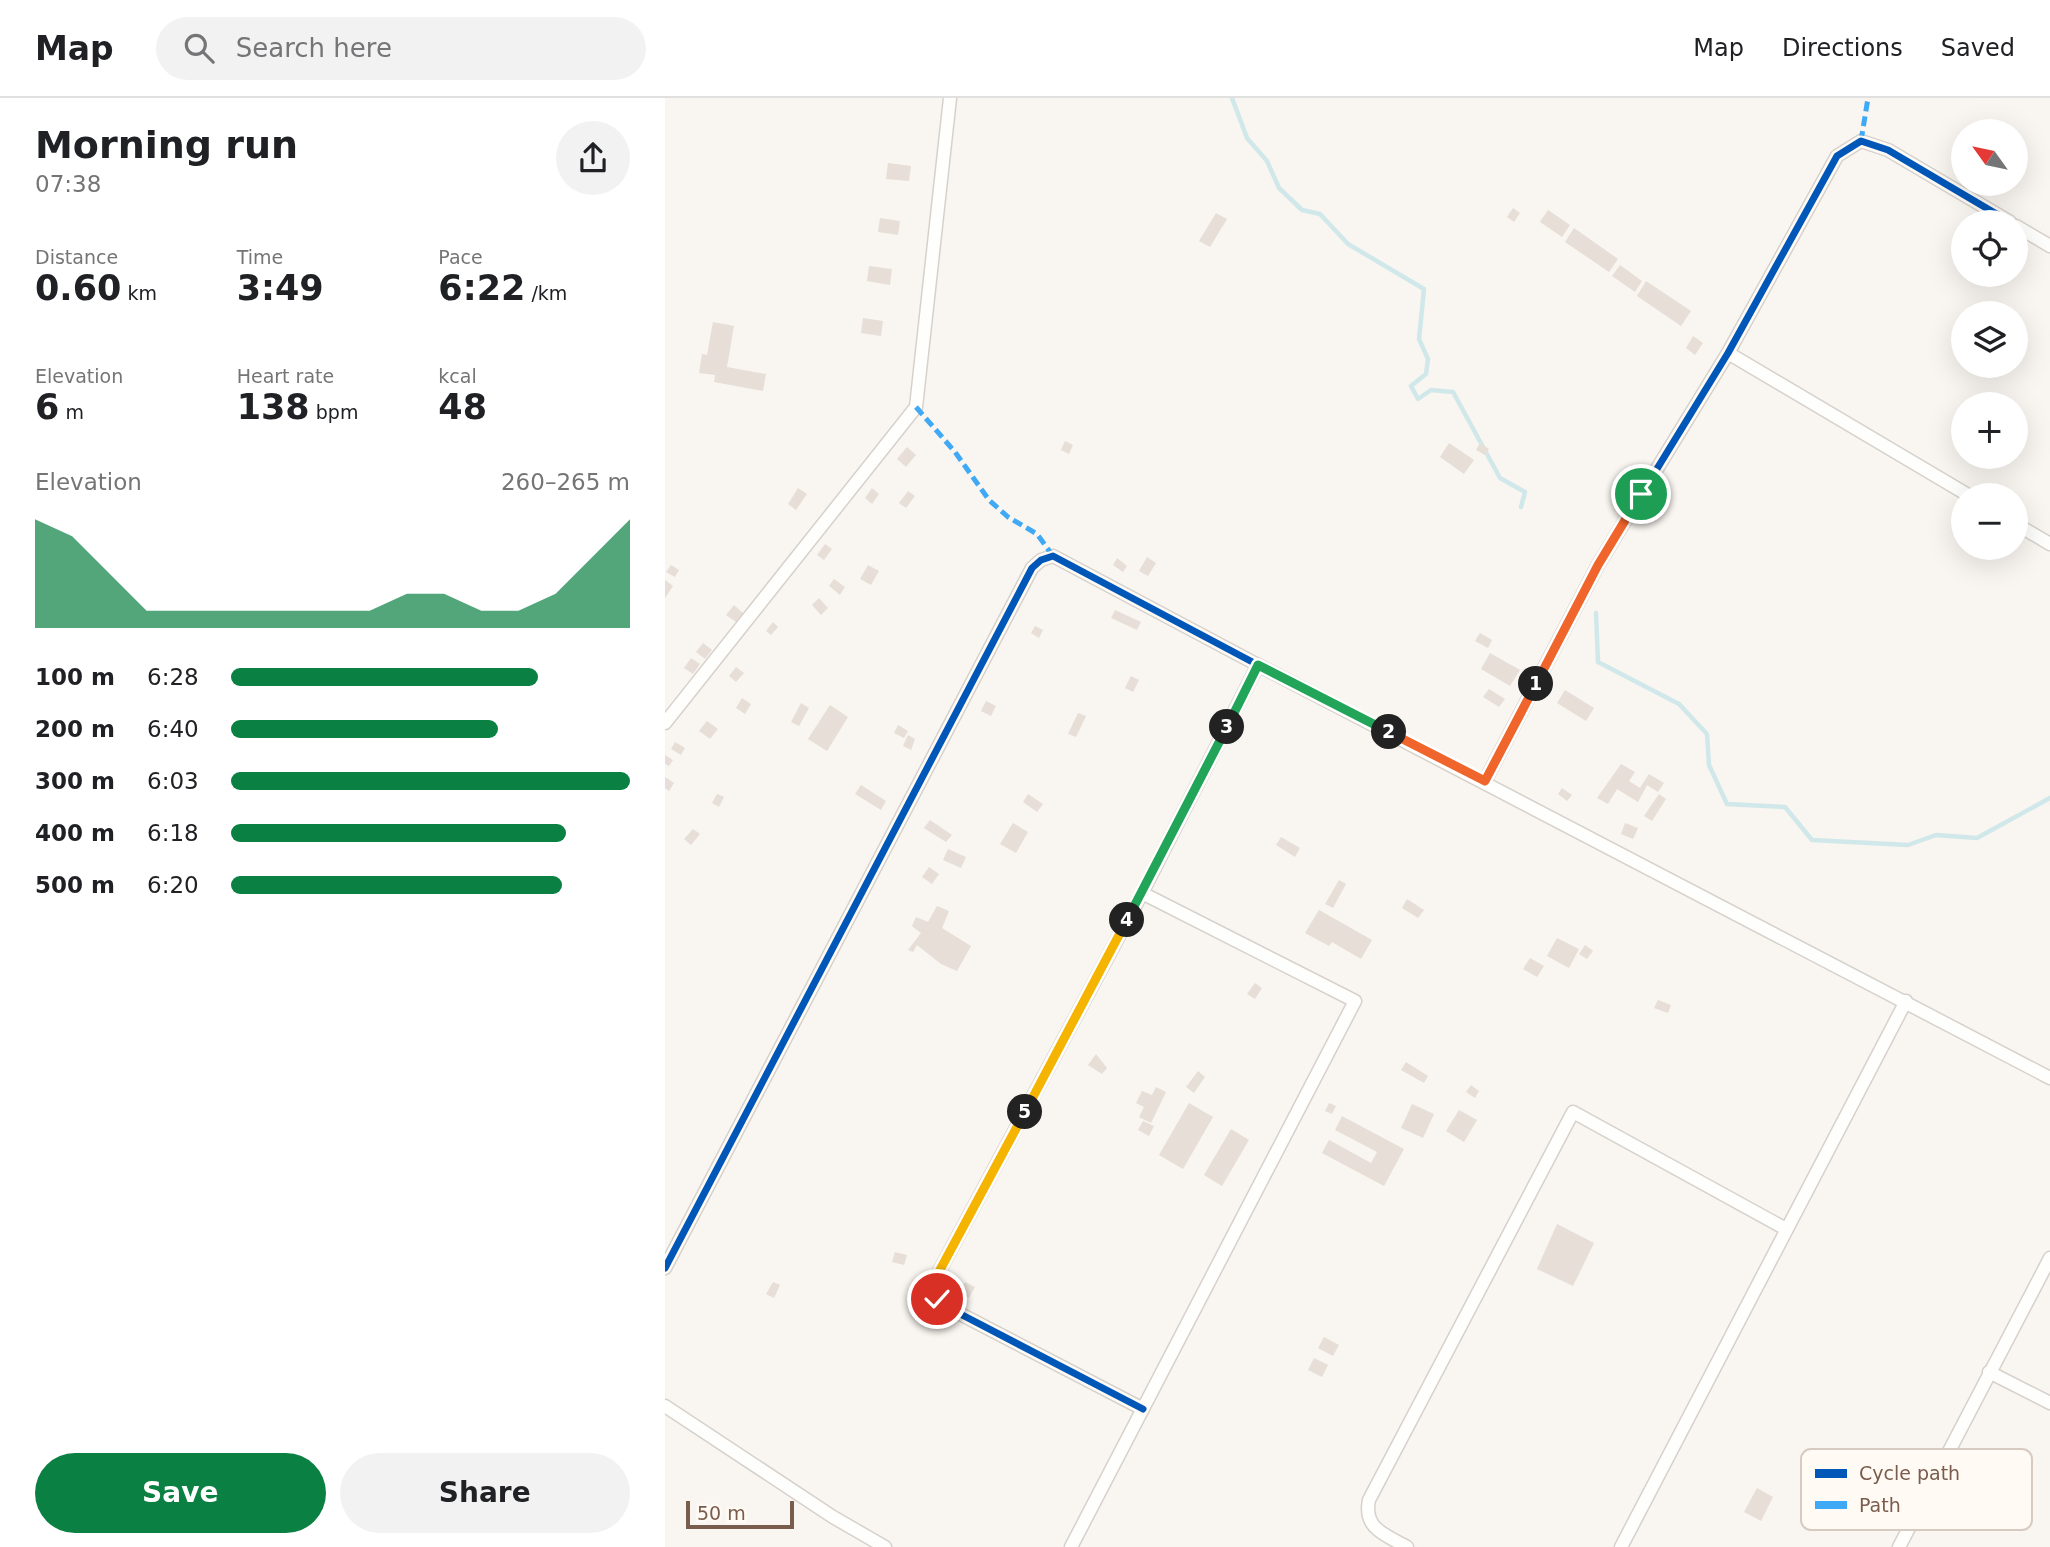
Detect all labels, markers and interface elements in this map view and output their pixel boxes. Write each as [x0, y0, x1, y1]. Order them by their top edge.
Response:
search box [156, 17, 646, 80]
text: Map [35, 29, 114, 68]
icon: search [180, 29, 218, 67]
text: Search here [236, 33, 392, 63]
text: Map [1693, 34, 1744, 62]
text: Directions [1782, 34, 1903, 62]
text: Saved [1941, 34, 2015, 62]
north arrow [1951, 119, 2028, 196]
map controls [1951, 119, 2028, 560]
button: share [556, 121, 630, 195]
text: Morning run [35, 123, 298, 167]
text: 07:38 [35, 171, 101, 197]
button: locate [1951, 210, 2028, 287]
text: Distance [35, 246, 118, 268]
text: Time [237, 246, 283, 268]
text: Pace [438, 246, 483, 268]
text: 0.60 [35, 268, 121, 308]
text: 3:49 [237, 268, 324, 308]
text: 6:22 [438, 268, 525, 308]
text: km [121, 282, 157, 304]
text: /km [525, 282, 567, 304]
button: layers [1951, 301, 2028, 378]
text: Elevation [35, 365, 123, 387]
text: Heart rate [237, 365, 334, 387]
text: kcal [438, 365, 477, 387]
text: 6 [35, 387, 59, 427]
text: 138 [237, 387, 310, 427]
text: 48 [438, 387, 487, 427]
button: + [1951, 392, 2028, 469]
text: m [59, 401, 84, 423]
text: bpm [310, 401, 358, 423]
pin [1611, 464, 1671, 524]
text: Elevation [35, 469, 142, 495]
text: 260–265 m [501, 469, 630, 495]
icon: arrive [1622, 475, 1660, 513]
button: − [1951, 483, 2028, 560]
text: 100 m [35, 664, 115, 690]
text: 6:28 [147, 664, 199, 690]
pin: 1 [1519, 666, 1553, 702]
text: 1 [1529, 672, 1542, 694]
pin: 3 [1209, 710, 1245, 744]
pin: 2 [1371, 714, 1407, 750]
text: 3 [1220, 715, 1233, 737]
text: 200 m [35, 716, 115, 742]
text: 6:40 [147, 716, 199, 742]
text: 2 [1382, 720, 1395, 742]
text: 300 m [35, 768, 115, 794]
text: 6:03 [147, 768, 199, 794]
text: 400 m [35, 820, 115, 846]
text: 6:18 [147, 820, 199, 846]
text: 500 m [35, 872, 115, 898]
text: 6:20 [147, 872, 199, 898]
pin: 4 [1109, 902, 1145, 938]
text: 4 [1120, 908, 1133, 930]
pin: 5 [1007, 1094, 1043, 1130]
text: 5 [1018, 1100, 1031, 1122]
pin [907, 1269, 967, 1329]
icon: check [918, 1280, 956, 1318]
legend [1801, 1449, 2032, 1530]
button: Save [35, 1453, 326, 1533]
button: Share [340, 1453, 630, 1533]
text: Cycle path [1859, 1462, 1960, 1484]
text: Path [1859, 1494, 1901, 1516]
scale bar [686, 1498, 795, 1530]
text: 50 m [697, 1502, 746, 1524]

